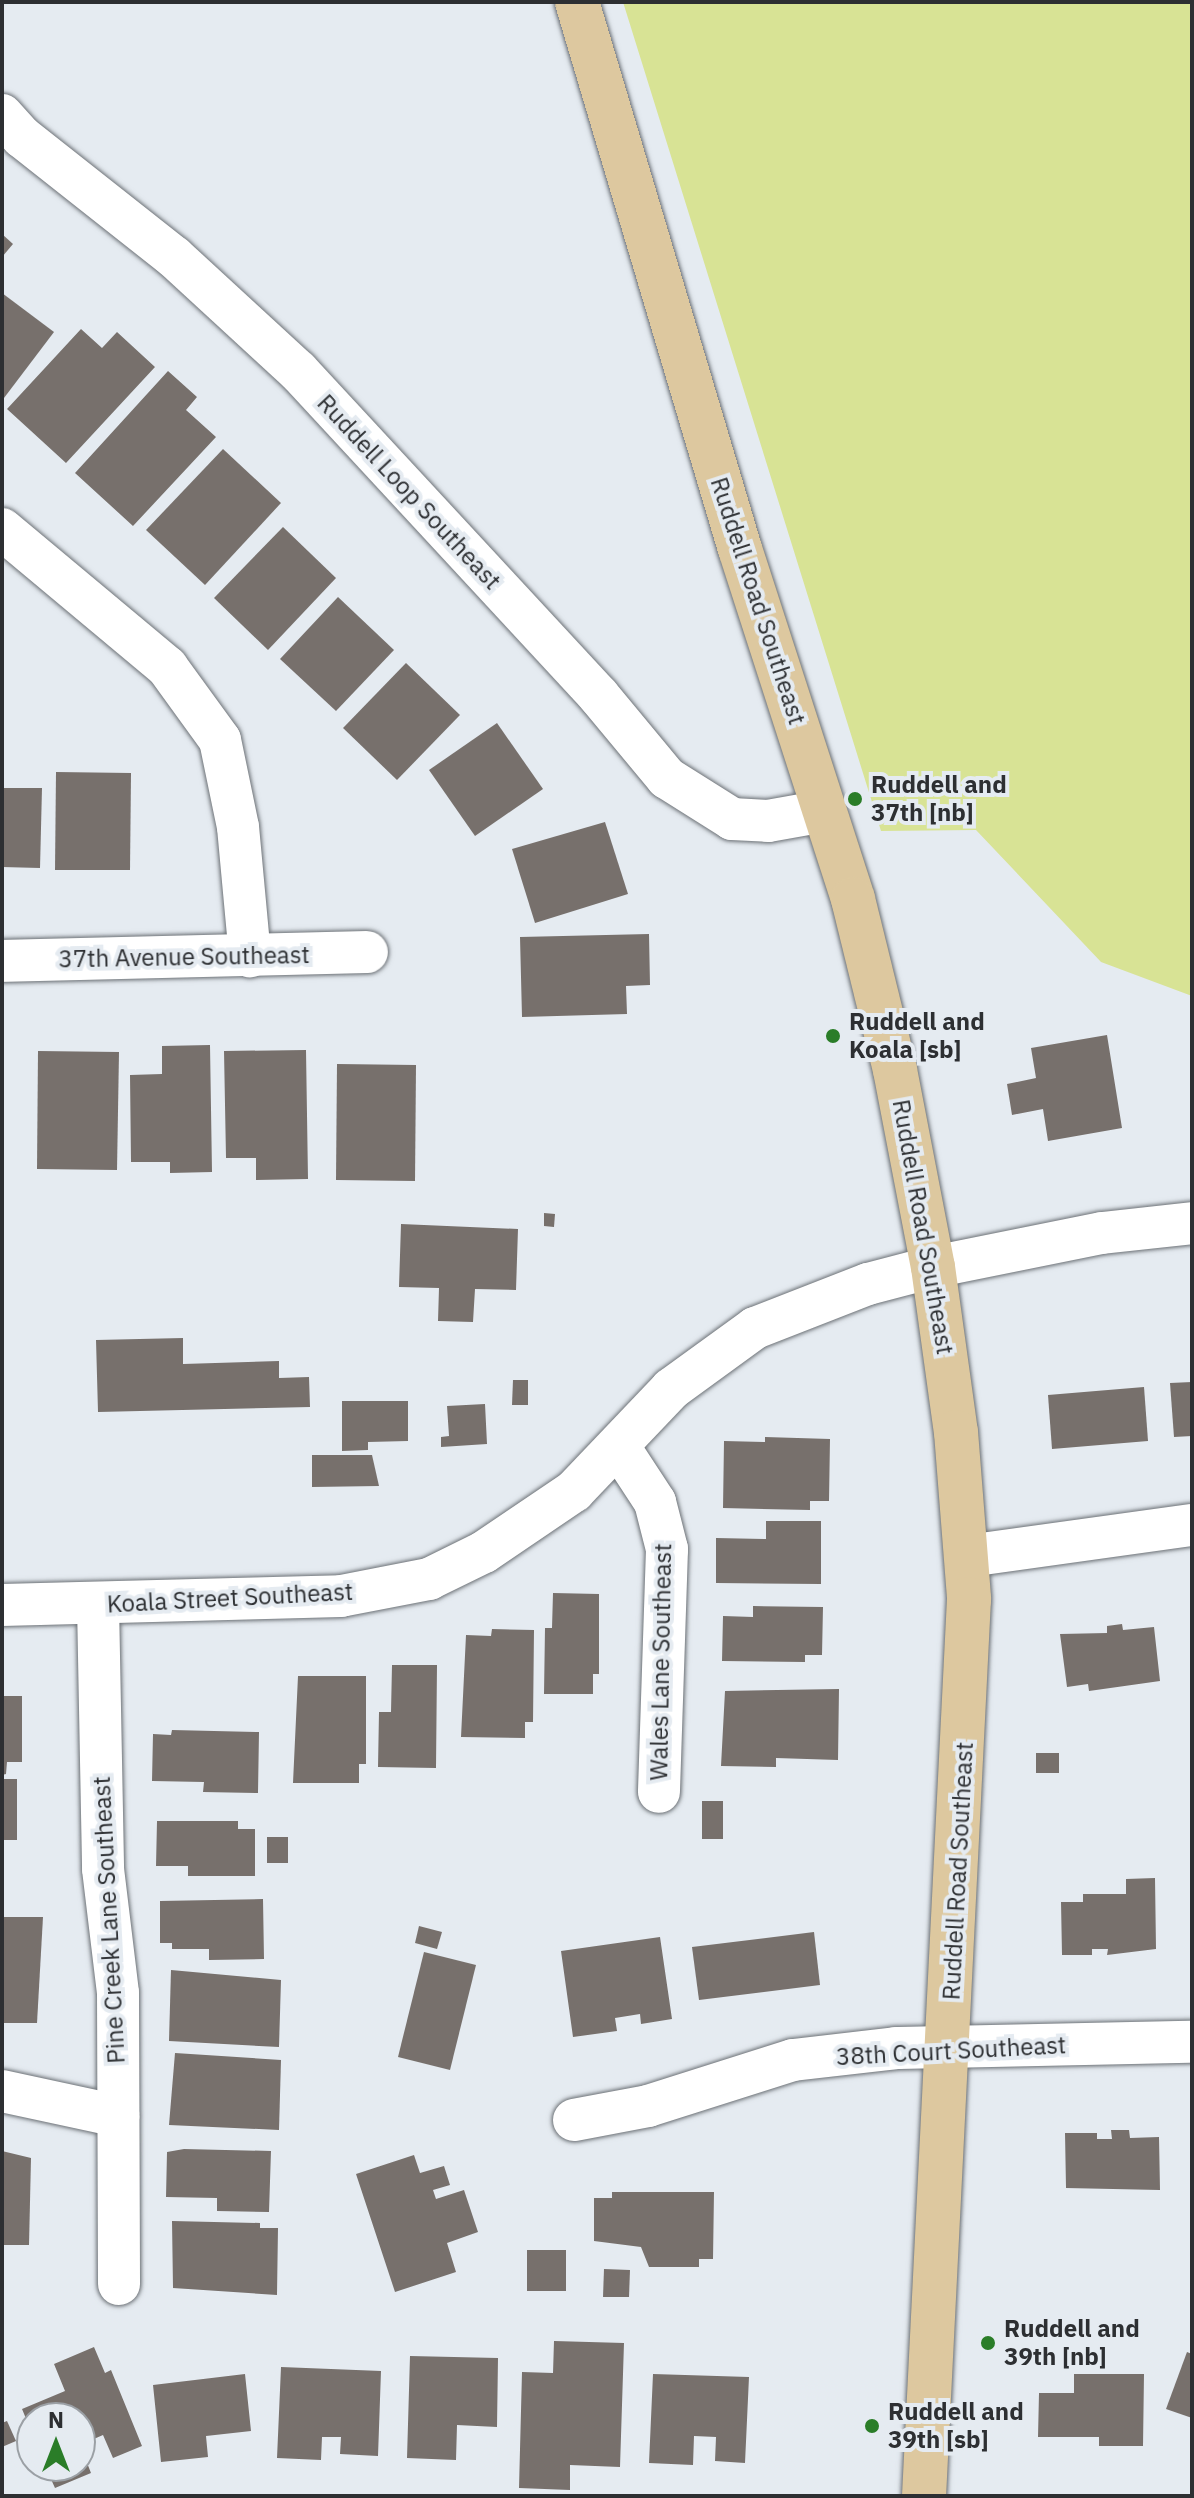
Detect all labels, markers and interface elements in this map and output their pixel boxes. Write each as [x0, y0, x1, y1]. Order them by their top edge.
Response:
street label: Ruddell Loop Southeast [311, 389, 507, 595]
street label: Ruddell Road Southeast [704, 474, 812, 728]
place label: Ruddell and 37th [nb] [871, 771, 1007, 827]
marker: Ruddell and 37th [nb] [846, 790, 864, 808]
street label: 37th Avenue Southeast [58, 940, 310, 974]
place label: Ruddell and Koala [sb] [849, 1008, 985, 1064]
marker: Ruddell and Koala [sb] [824, 1027, 842, 1045]
street label: Ruddell Road Southeast [886, 1097, 960, 1357]
street label: Wales Lane Southeast [645, 1543, 677, 1781]
street label: Koala Street Southeast [106, 1577, 354, 1619]
street label: Ruddell Road Southeast [937, 1741, 979, 2001]
street label: Pine Creek Lane Southeast [87, 1776, 131, 2064]
street label: 38th Court Southeast [835, 2031, 1067, 2071]
place label: Ruddell and 39th [nb] [1004, 2315, 1140, 2371]
marker: Ruddell and 39th [nb] [979, 2334, 997, 2352]
place label: Ruddell and 39th [sb] [888, 2398, 1024, 2454]
north arrow [16, 2402, 96, 2482]
text: N [48, 2405, 64, 2434]
marker: Ruddell and 39th [sb] [863, 2417, 881, 2435]

